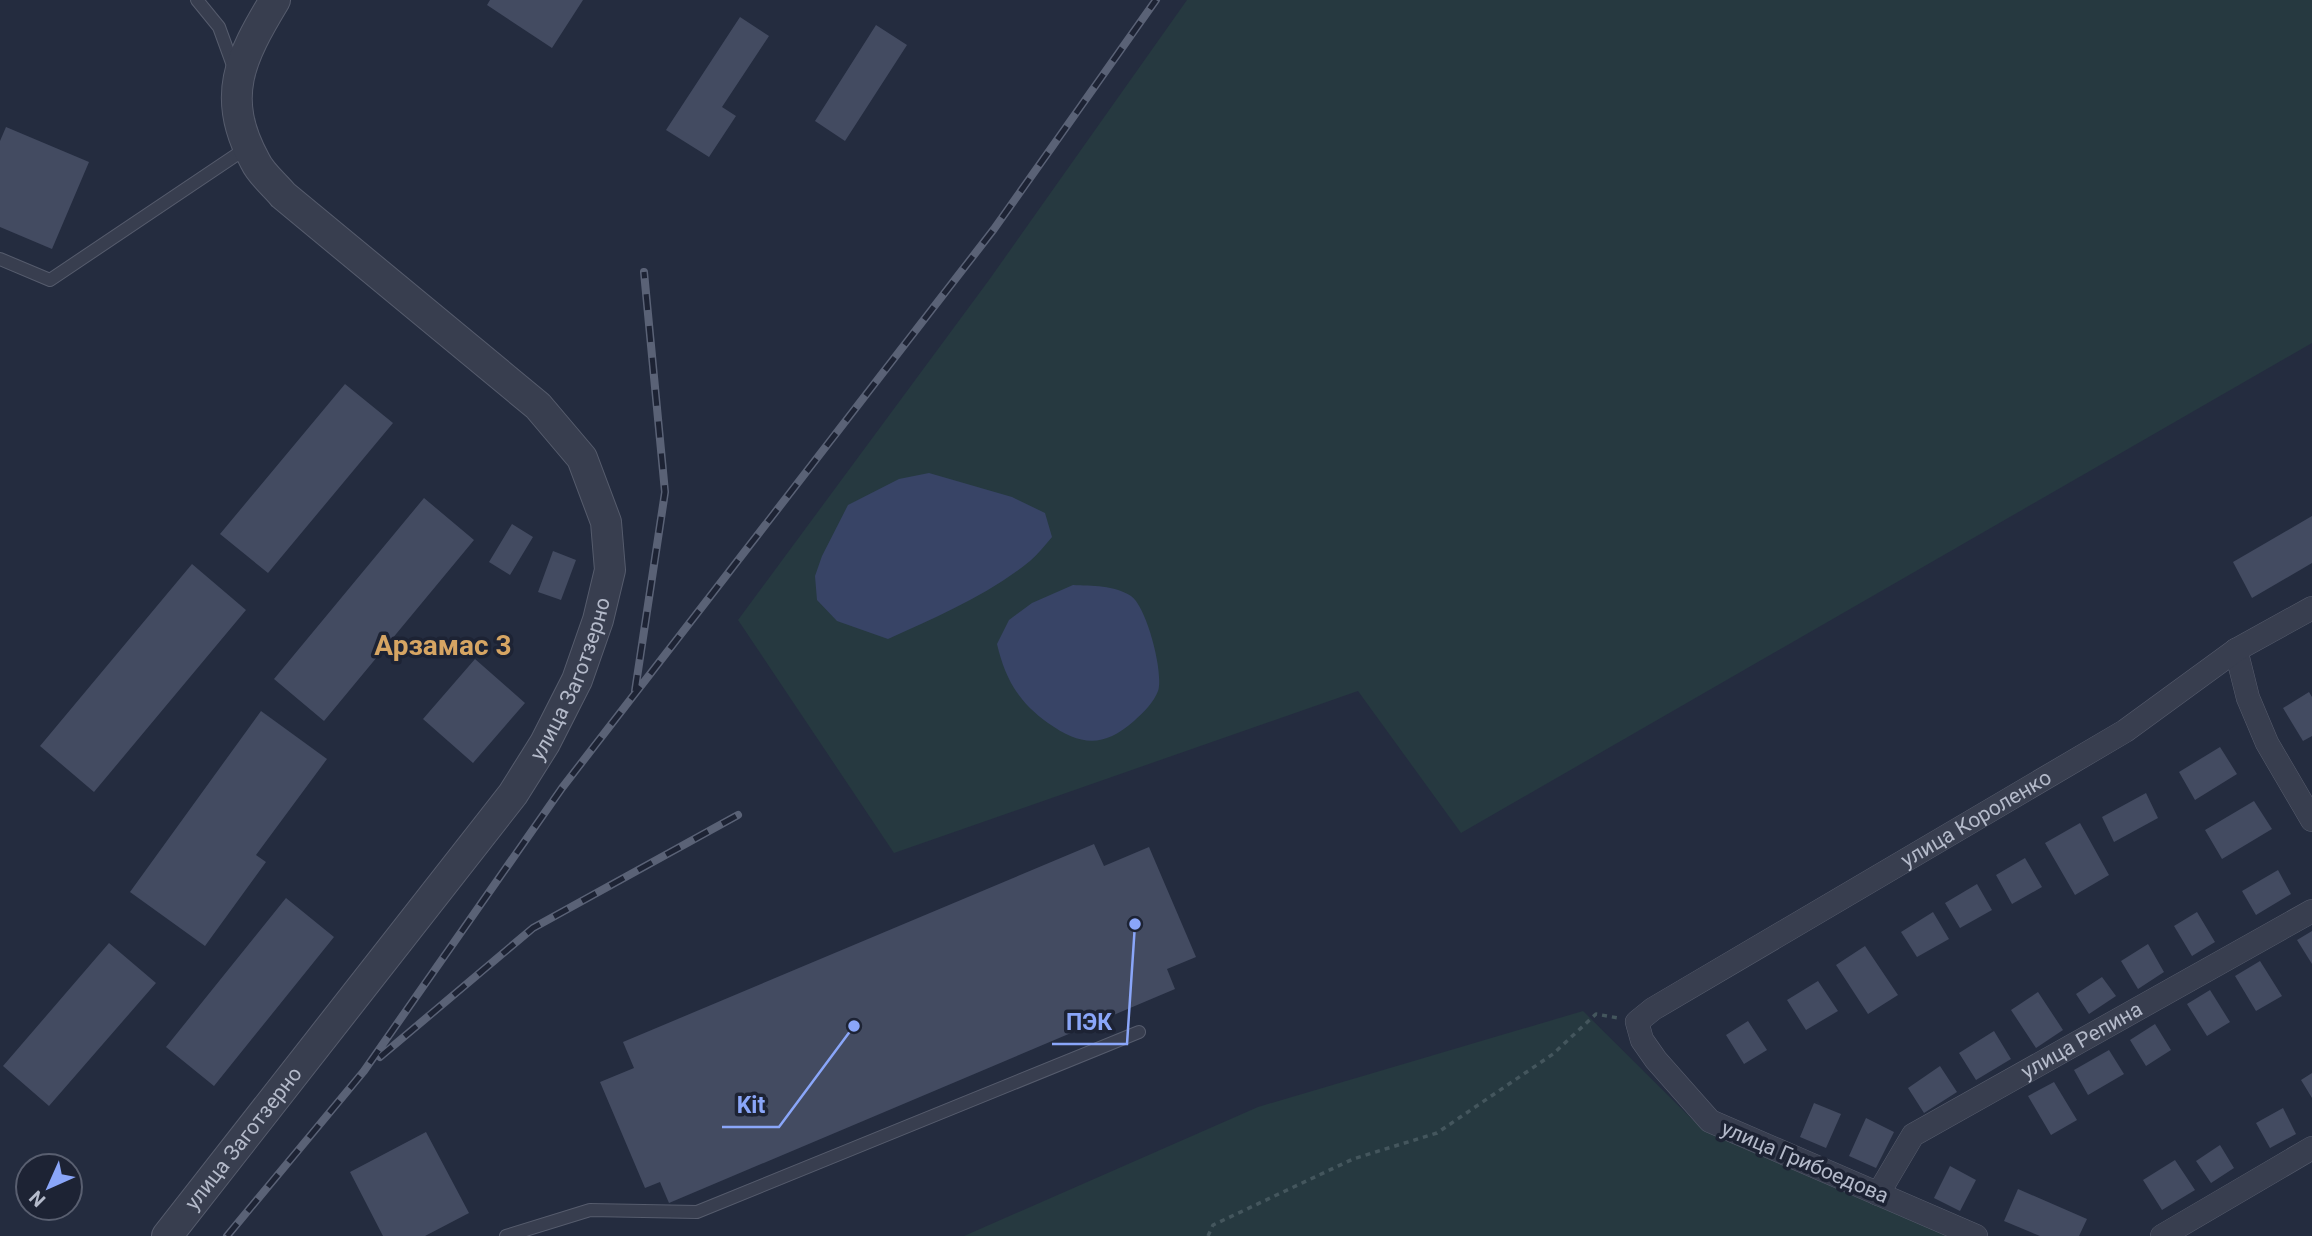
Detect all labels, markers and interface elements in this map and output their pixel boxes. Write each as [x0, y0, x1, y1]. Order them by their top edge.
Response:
street label: улица Заготзерно [525, 595, 615, 765]
district label: Арзамас 3 [374, 629, 512, 662]
street label: улица Короленко [1897, 765, 2056, 872]
street label: улица Репина [2017, 997, 2146, 1084]
callout: ПЭК [1052, 1000, 1127, 1044]
text: ПЭК [1066, 1009, 1112, 1036]
street label: улица Заготзерно [180, 1062, 307, 1215]
callout: Kit [722, 1083, 779, 1127]
text: Kit [737, 1092, 765, 1119]
street label: улица Грибоедова [1718, 1116, 1892, 1208]
north arrow [14, 1152, 84, 1222]
text: N [24, 1186, 50, 1212]

